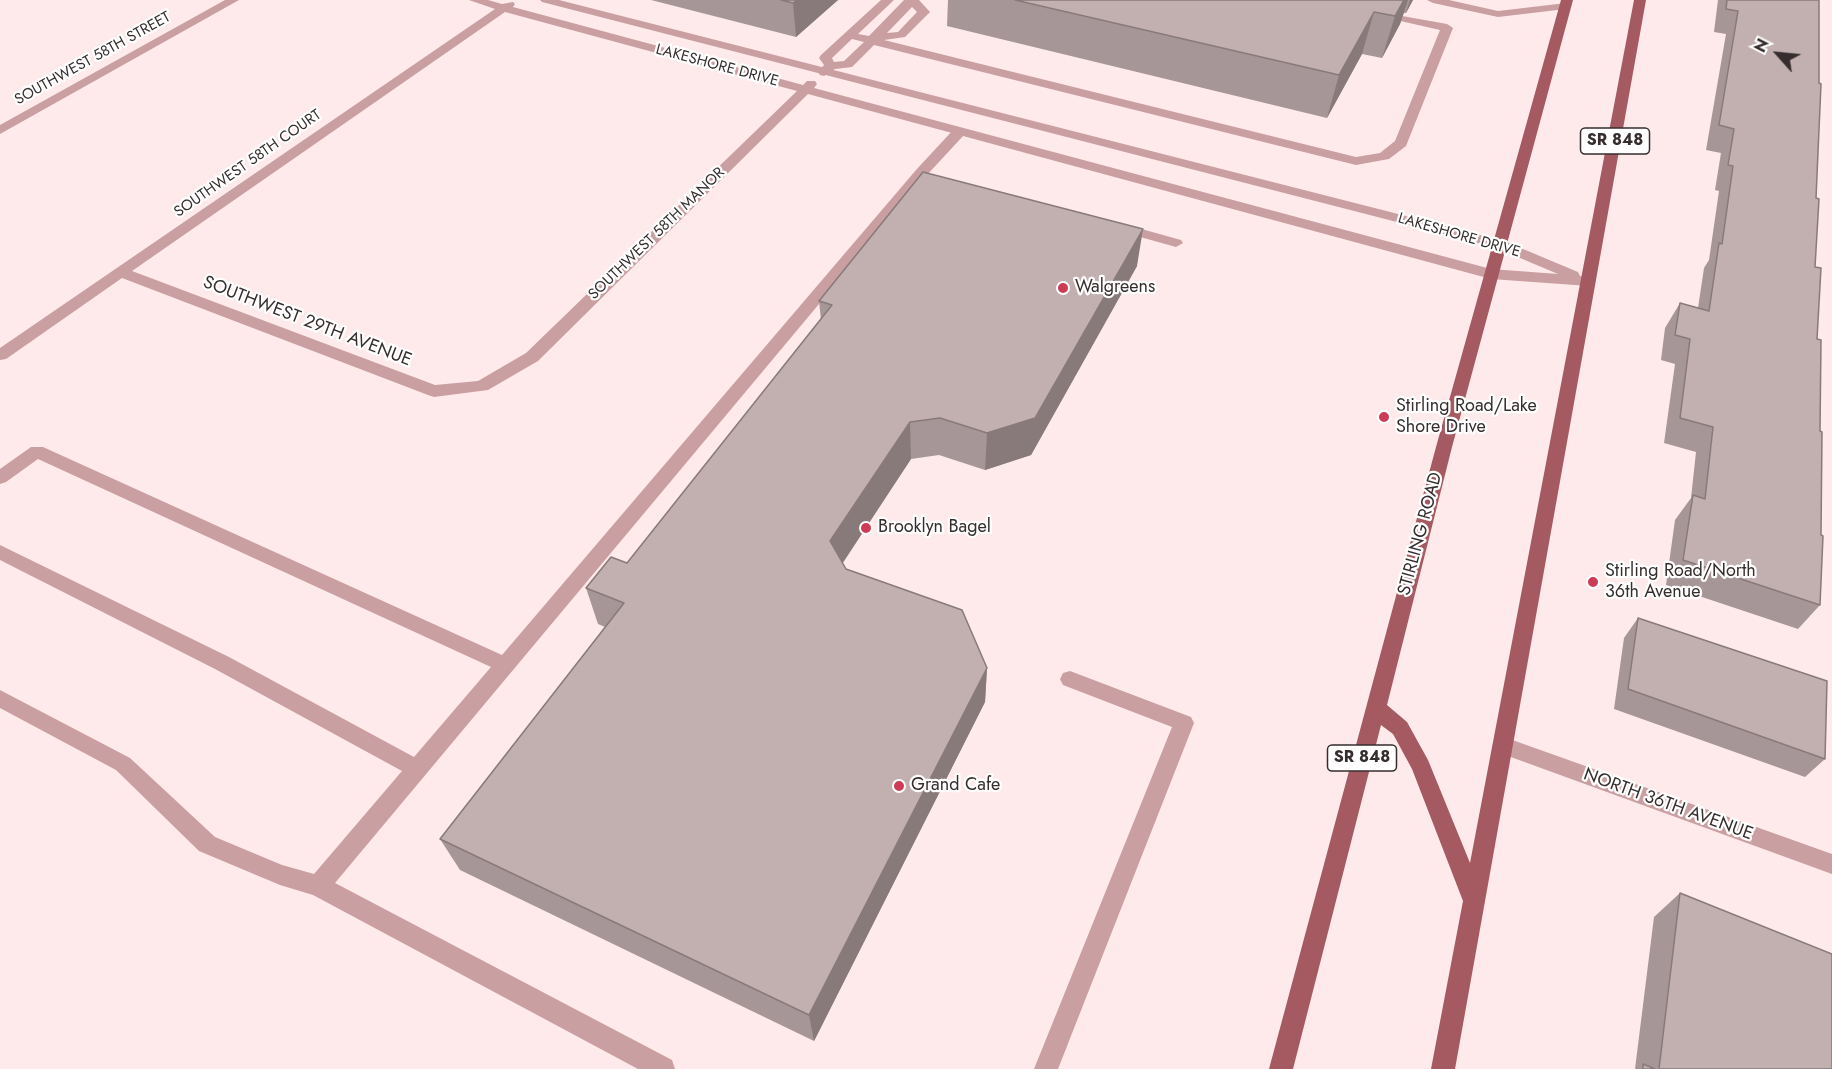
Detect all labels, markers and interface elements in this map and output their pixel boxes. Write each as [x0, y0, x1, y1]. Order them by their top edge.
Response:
street label: SOUTHWEST 58TH STREET [12, 9, 174, 109]
north arrow [1748, 24, 1808, 84]
text: N [1748, 35, 1775, 56]
street label: LAKESHORE DRIVE [654, 41, 780, 91]
street label: SOUTHWEST 58TH COURT [171, 106, 325, 222]
road number: SR 848 [1580, 128, 1650, 154]
street label: SOUTHWEST 58TH MANOR [585, 164, 729, 304]
street label: LAKESHORE DRIVE [1396, 210, 1522, 262]
street label: SOUTHWEST 29TH AVENUE [200, 272, 414, 372]
place label: Walgreens [1075, 277, 1155, 299]
marker: Walgreens [1056, 281, 1070, 295]
place label: Stirling Road/Lake Shore Drive [1396, 396, 1537, 438]
marker: Stirling Road/Lake Shore Drive [1377, 410, 1391, 424]
street label: STIRLING ROAD [1394, 470, 1448, 598]
place label: Brooklyn Bagel [878, 517, 991, 539]
marker: Brooklyn Bagel [859, 521, 873, 535]
place label: Stirling Road/North 36th Avenue [1605, 561, 1756, 604]
marker: Stirling Road/North 36th Avenue [1586, 575, 1600, 589]
road number: SR 848 [1328, 745, 1396, 771]
street label: NORTH 36TH AVENUE [1580, 764, 1756, 846]
place label: Grand Cafe [911, 775, 1000, 797]
marker: Grand Cafe [892, 779, 906, 793]

